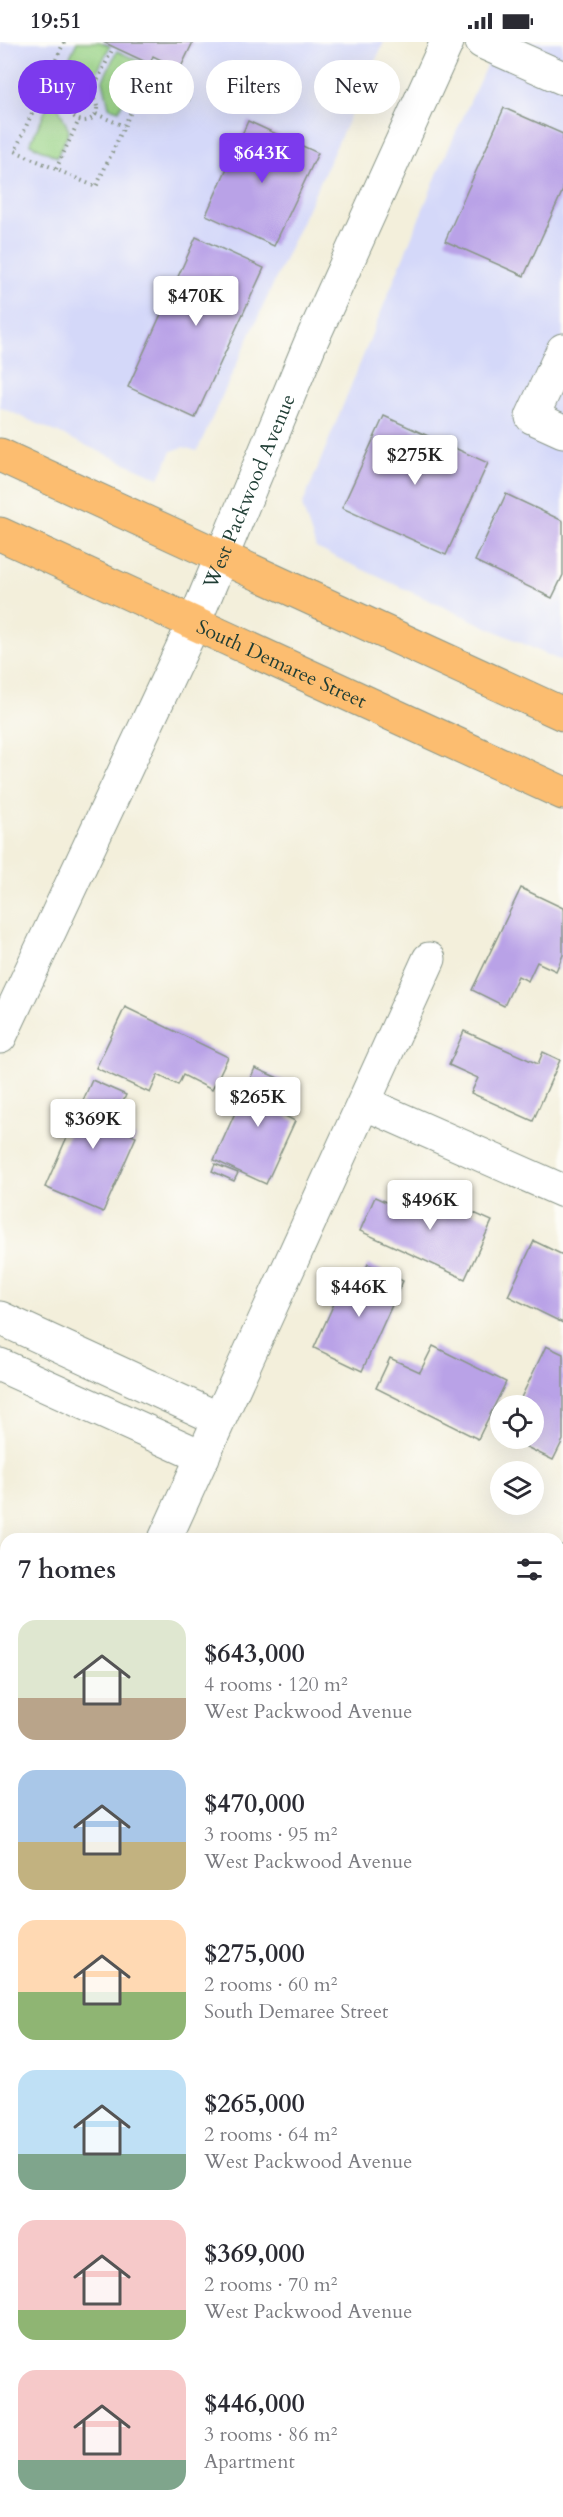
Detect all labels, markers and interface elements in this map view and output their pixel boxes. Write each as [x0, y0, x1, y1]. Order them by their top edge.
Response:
text: 19:51 [30, 6, 81, 36]
chip: Buy [18, 60, 97, 114]
chip: Rent [109, 60, 194, 114]
chip: Filters [206, 60, 302, 114]
chip: New [314, 60, 400, 114]
pin: $643K [220, 133, 304, 184]
text: $643K [233, 139, 291, 166]
pin: $470K [154, 276, 238, 327]
text: $470K [167, 282, 225, 309]
street label: West Packwood Avenue [196, 390, 301, 594]
pin: $275K [373, 435, 457, 486]
text: $275K [386, 441, 444, 468]
street label: South Demaree Street [192, 613, 372, 715]
pin: $265K [216, 1077, 300, 1128]
text: $265K [229, 1083, 287, 1110]
pin: $369K [51, 1099, 135, 1150]
text: $369K [64, 1105, 122, 1132]
pin: $496K [388, 1180, 472, 1231]
text: $496K [401, 1186, 459, 1213]
pin: $446K [317, 1267, 401, 1318]
text: $446K [330, 1273, 388, 1300]
map controls [490, 1395, 544, 1515]
button: locate [490, 1395, 544, 1449]
button: layers [490, 1461, 544, 1515]
text: 7 homes [18, 1552, 116, 1587]
icon: filters [513, 1553, 546, 1586]
text: $643,000 [204, 1636, 305, 1671]
icon: home [66, 1644, 138, 1716]
text: 4 rooms · 120 m² [204, 1671, 348, 1698]
text: West Packwood Avenue [204, 1698, 412, 1725]
text: $470,000 [204, 1786, 305, 1821]
icon: home [66, 1794, 138, 1866]
text: 3 rooms · 95 m² [204, 1821, 337, 1848]
text: West Packwood Avenue [204, 1848, 412, 1875]
text: $275,000 [204, 1936, 305, 1971]
icon: home [66, 1944, 138, 2016]
text: 2 rooms · 60 m² [204, 1971, 337, 1998]
text: South Demaree Street [204, 1998, 388, 2025]
text: $265,000 [204, 2086, 305, 2121]
icon: home [66, 2094, 138, 2166]
text: 2 rooms · 64 m² [204, 2121, 337, 2148]
text: West Packwood Avenue [204, 2148, 412, 2175]
text: $369,000 [204, 2236, 305, 2271]
icon: home [66, 2244, 138, 2316]
text: 2 rooms · 70 m² [204, 2271, 337, 2298]
text: West Packwood Avenue [204, 2298, 412, 2325]
text: $446,000 [204, 2386, 305, 2421]
icon: home [66, 2394, 138, 2466]
text: 3 rooms · 86 m² [204, 2421, 337, 2448]
text: Apartment [204, 2448, 295, 2475]

